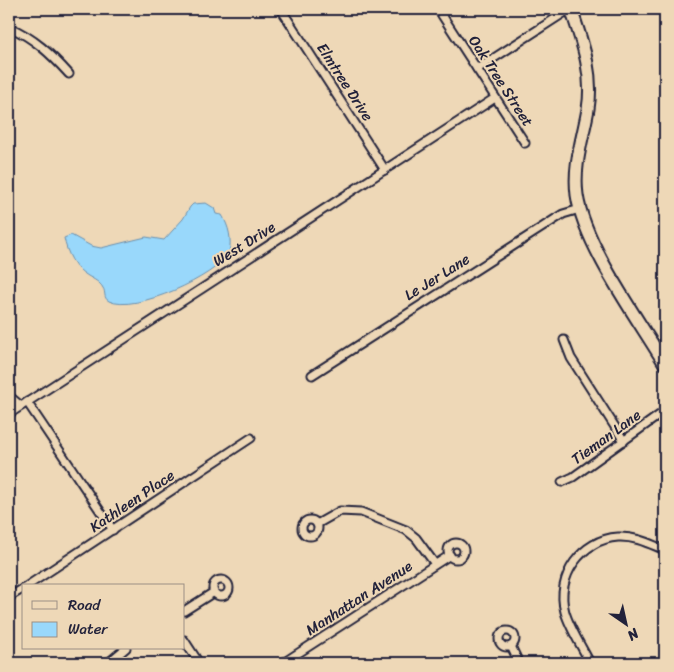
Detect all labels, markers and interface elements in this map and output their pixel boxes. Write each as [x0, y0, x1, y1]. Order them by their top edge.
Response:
street label: Oak Tree Street [462, 30, 541, 132]
street label: Elmtree Drive [310, 37, 380, 127]
street label: West Drive [207, 214, 281, 274]
street label: Le Jer Lane [399, 246, 475, 308]
street label: Tieman Lane [565, 402, 647, 471]
street label: Kathleen Place [84, 463, 180, 539]
street label: Manhattan Avenue [300, 554, 418, 642]
legend [22, 584, 185, 650]
text: Road [68, 592, 101, 618]
north arrow [602, 600, 652, 650]
text: Water [68, 616, 108, 642]
text: N [622, 621, 645, 648]

